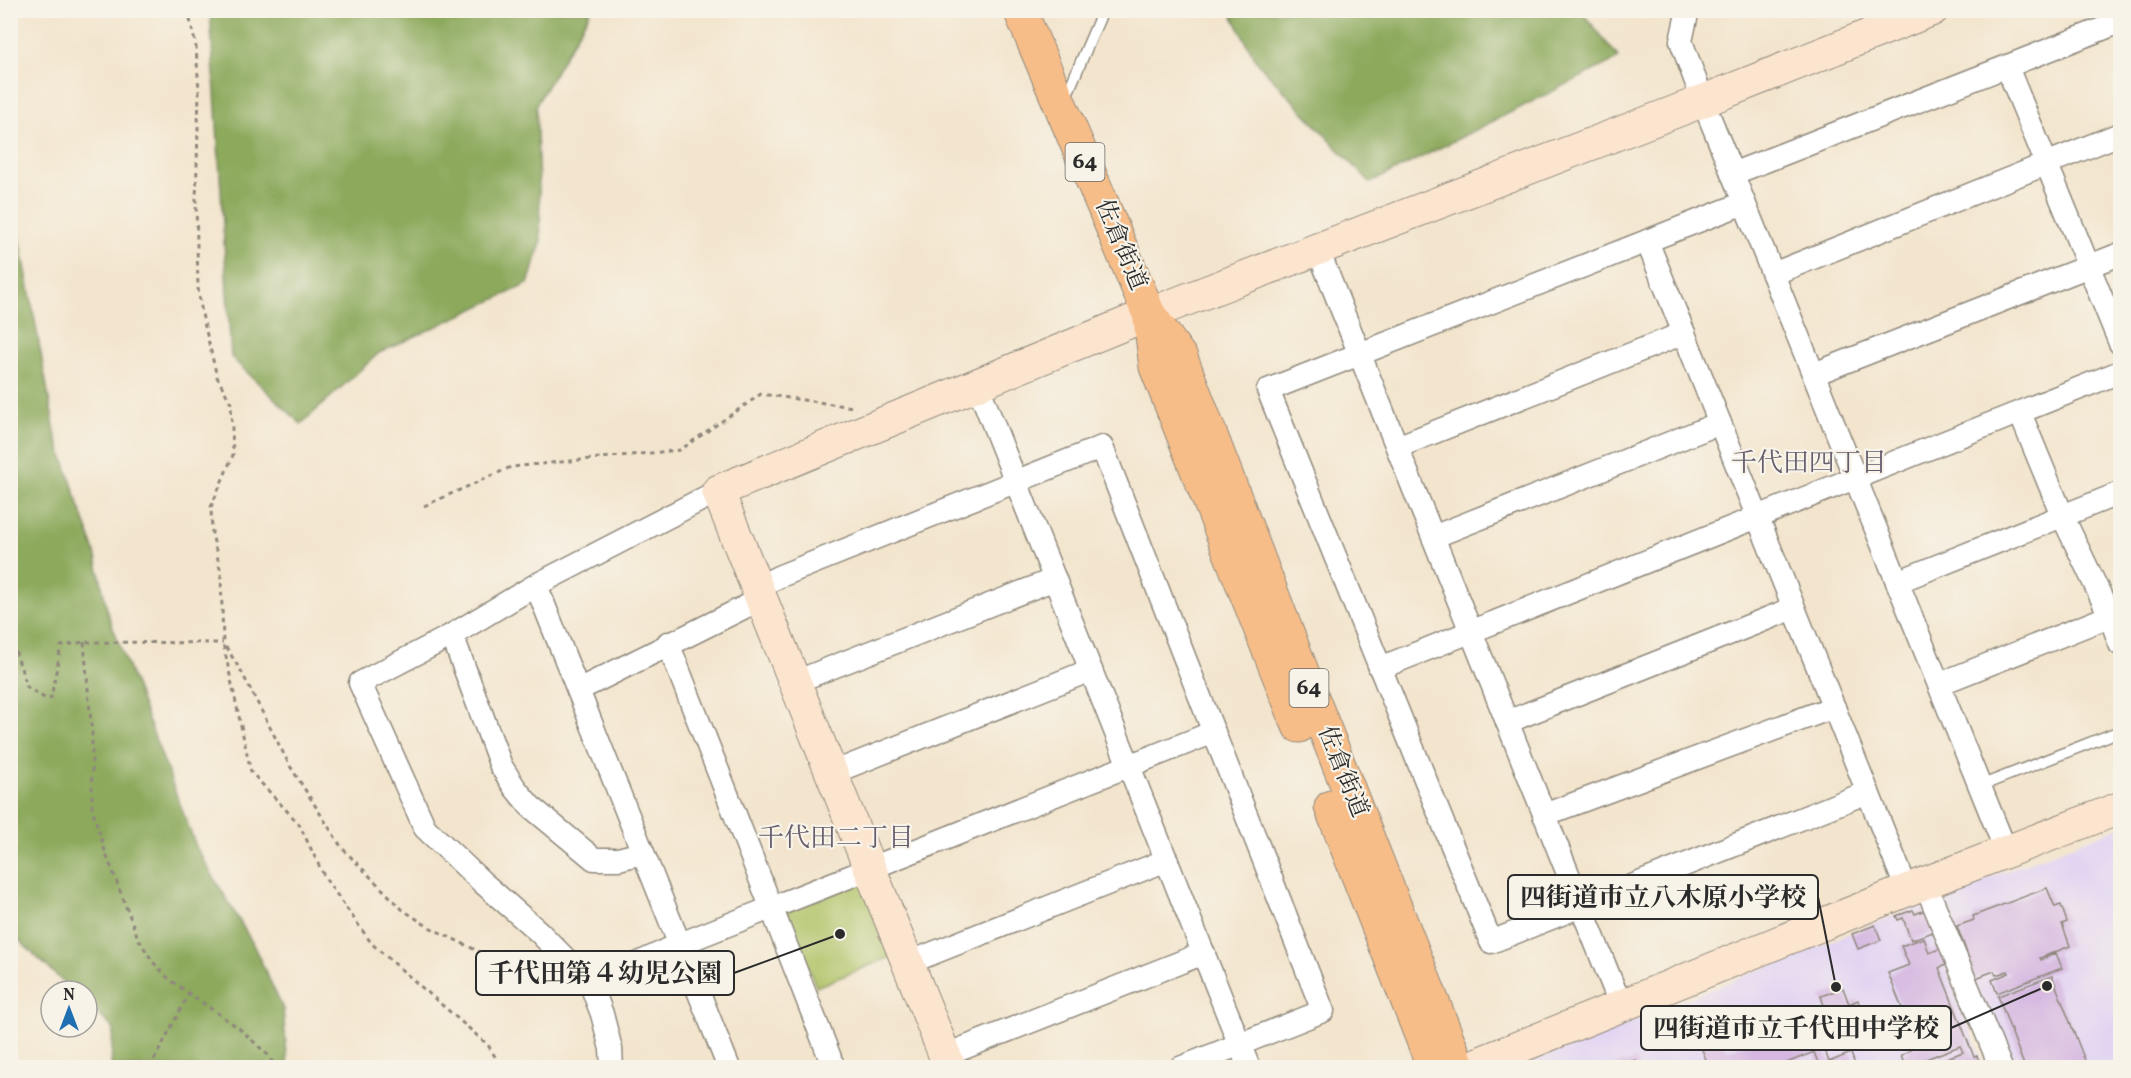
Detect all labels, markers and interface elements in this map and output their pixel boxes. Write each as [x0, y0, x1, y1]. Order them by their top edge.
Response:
road number: 64 [1066, 143, 1104, 181]
street label: 佐倉街道 [1086, 194, 1154, 296]
district label: 千代田四丁目 [1731, 446, 1887, 482]
road number: 64 [1290, 669, 1328, 707]
street label: 佐倉街道 [1308, 721, 1376, 823]
district label: 千代田二丁目 [758, 821, 914, 857]
callout: 四街道市立八木原小学校 [1508, 875, 1818, 919]
text: 四街道市立八木原小学校 [1520, 881, 1806, 917]
callout: 千代田第４幼児公園 [476, 951, 734, 995]
text: 千代田第４幼児公園 [488, 957, 722, 993]
north arrow [39, 979, 99, 1039]
text: N [63, 985, 75, 1007]
callout: 四街道市立千代田中学校 [1641, 1006, 1951, 1050]
text: 四街道市立千代田中学校 [1653, 1012, 1939, 1048]

